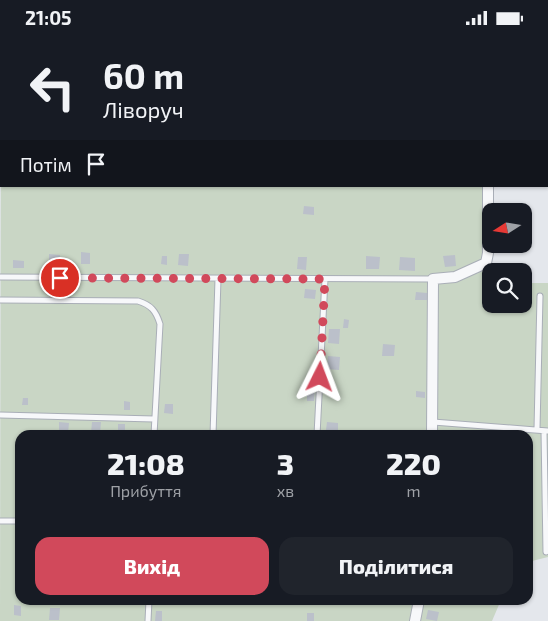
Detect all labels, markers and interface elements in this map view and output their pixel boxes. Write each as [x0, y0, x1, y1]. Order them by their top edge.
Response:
text: 21:05 [25, 6, 72, 29]
text: 60 m [103, 54, 184, 96]
icon: left [20, 55, 85, 120]
text: Ліворуч [103, 96, 184, 122]
icon: arrive [82, 150, 110, 178]
text: Потім [20, 153, 72, 176]
north arrow [482, 203, 532, 253]
map controls [482, 203, 532, 313]
pin [39, 257, 81, 299]
button: search [482, 263, 532, 313]
icon: arrive [46, 264, 74, 292]
position arrow [293, 350, 345, 402]
text: 21:08 [107, 445, 185, 481]
text: 3 [277, 445, 294, 481]
text: 220 [386, 445, 441, 481]
text: Прибуття [110, 481, 182, 500]
text: хв [277, 481, 294, 500]
text: m [407, 481, 421, 500]
button: Вихід [35, 537, 269, 595]
button: Поділитися [279, 537, 513, 595]

